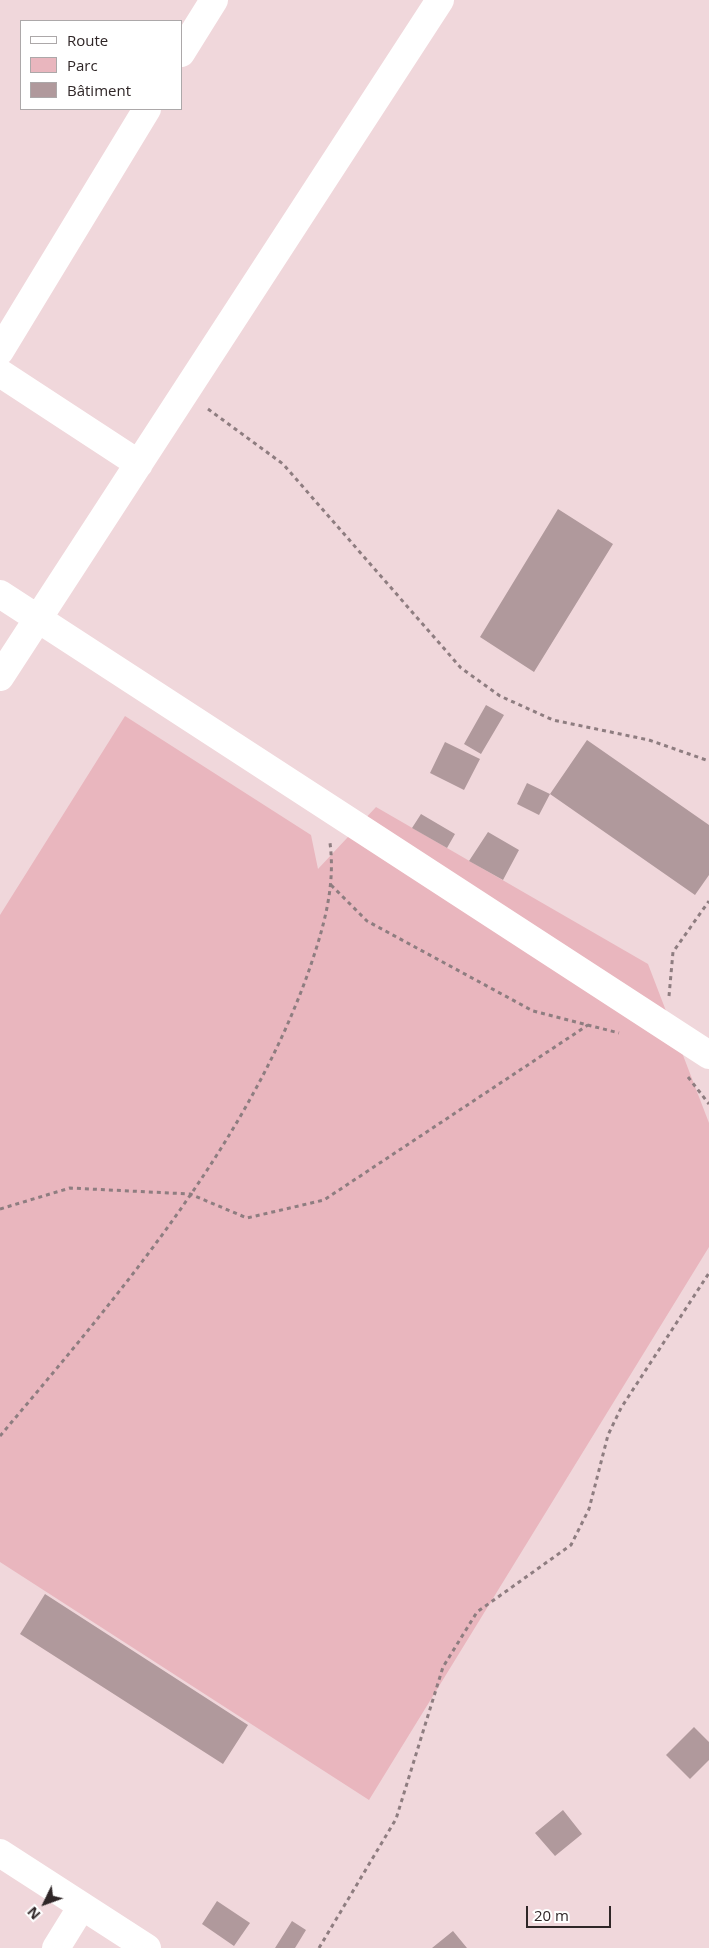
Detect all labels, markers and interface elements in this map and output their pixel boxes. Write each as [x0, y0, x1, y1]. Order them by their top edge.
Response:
legend [20, 20, 182, 110]
text: Route [67, 30, 108, 50]
text: Parc [67, 55, 98, 75]
text: Bâtiment [67, 80, 131, 100]
north arrow [20, 1878, 70, 1928]
scale bar [529, 1896, 614, 1928]
text: N [23, 1903, 44, 1924]
text: 20 m [534, 1905, 569, 1925]

